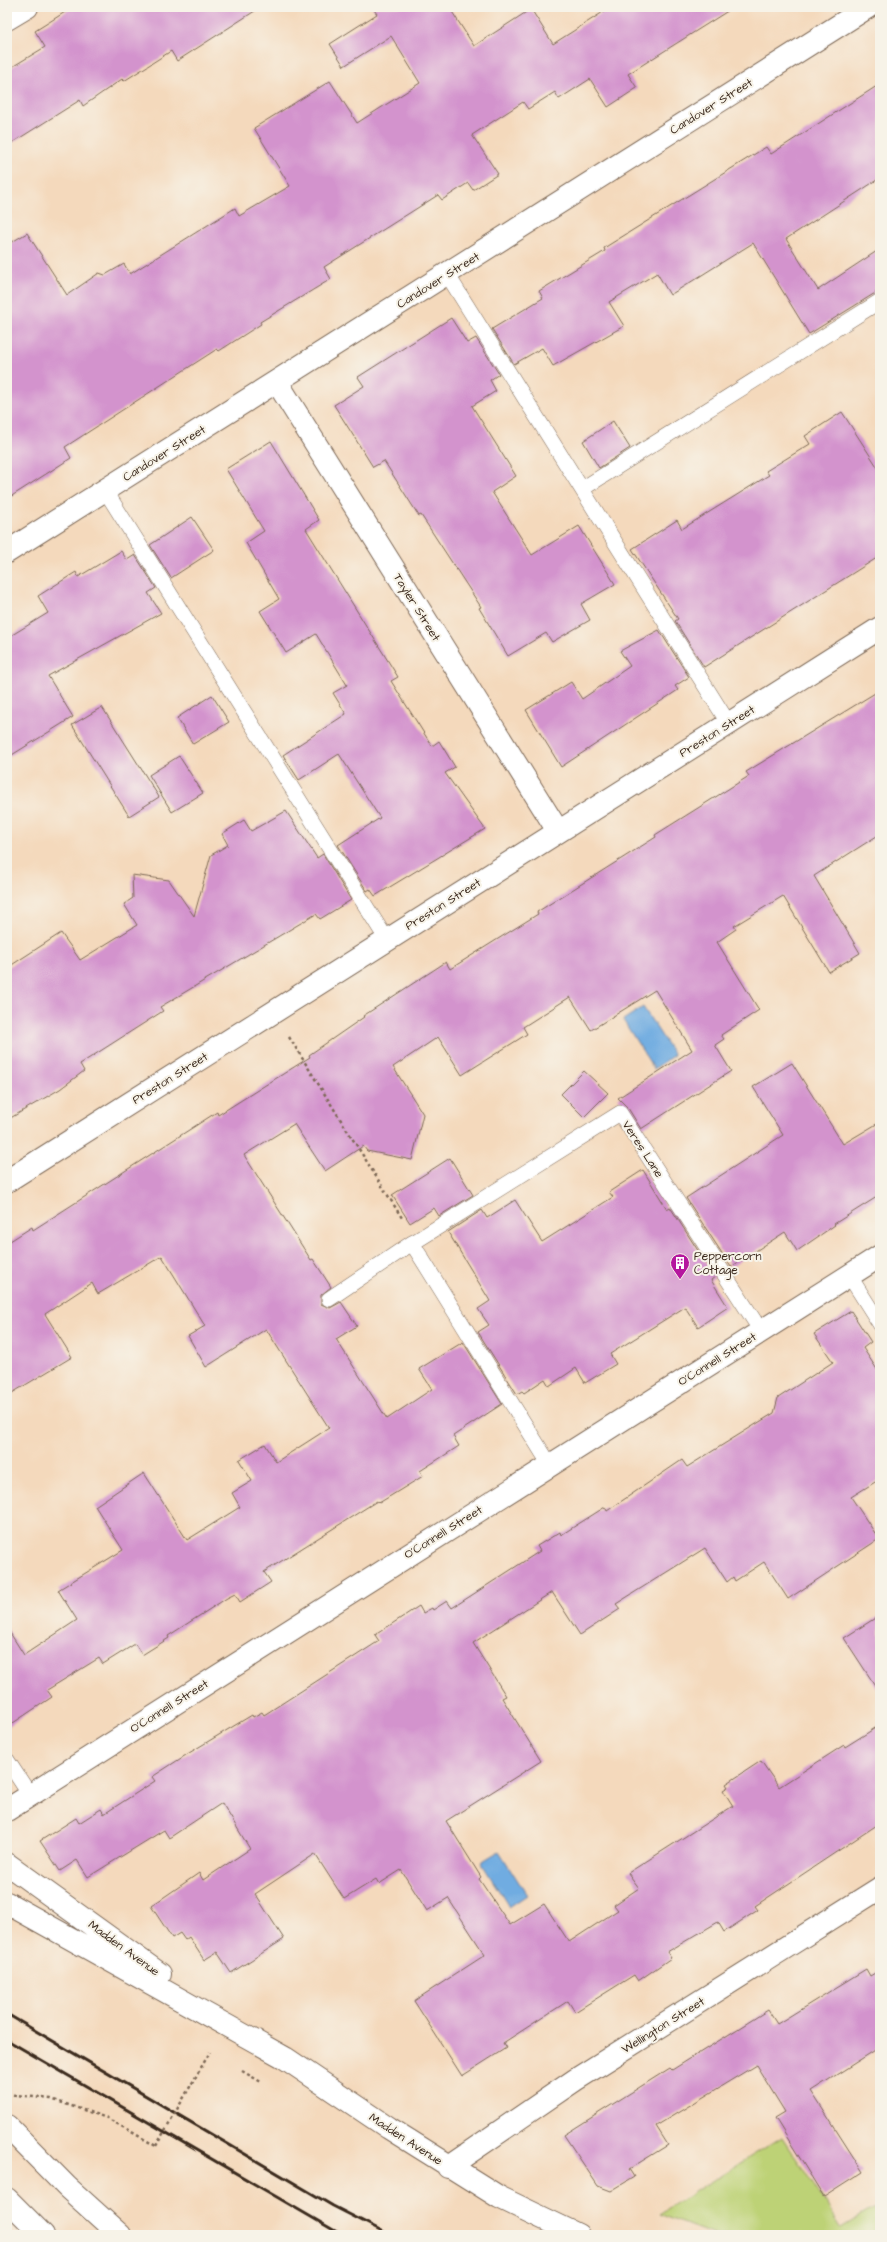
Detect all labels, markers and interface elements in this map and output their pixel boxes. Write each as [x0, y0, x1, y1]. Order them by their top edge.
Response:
street label: Candover Street [667, 74, 756, 139]
street label: Candover Street [394, 248, 483, 313]
street label: Candover Street [120, 421, 209, 486]
street label: Tayler Street [388, 570, 444, 645]
street label: Preston Street [676, 701, 758, 761]
street label: Preston Street [402, 874, 484, 934]
street label: Preston Street [129, 1048, 211, 1108]
street label: Veres Lane [618, 1117, 668, 1182]
place label: Peppercorn Cottage [694, 1248, 762, 1280]
building icon: Peppercorn Cottage [669, 1252, 691, 1280]
street label: O'Connell Street [675, 1328, 760, 1390]
street label: O'Connell Street [401, 1501, 486, 1563]
street label: O'Connell Street [127, 1675, 212, 1737]
street label: Madden Avenue [84, 1917, 163, 1980]
street label: Wellington Street [618, 1993, 709, 2059]
street label: Madden Avenue [366, 2109, 446, 2170]

